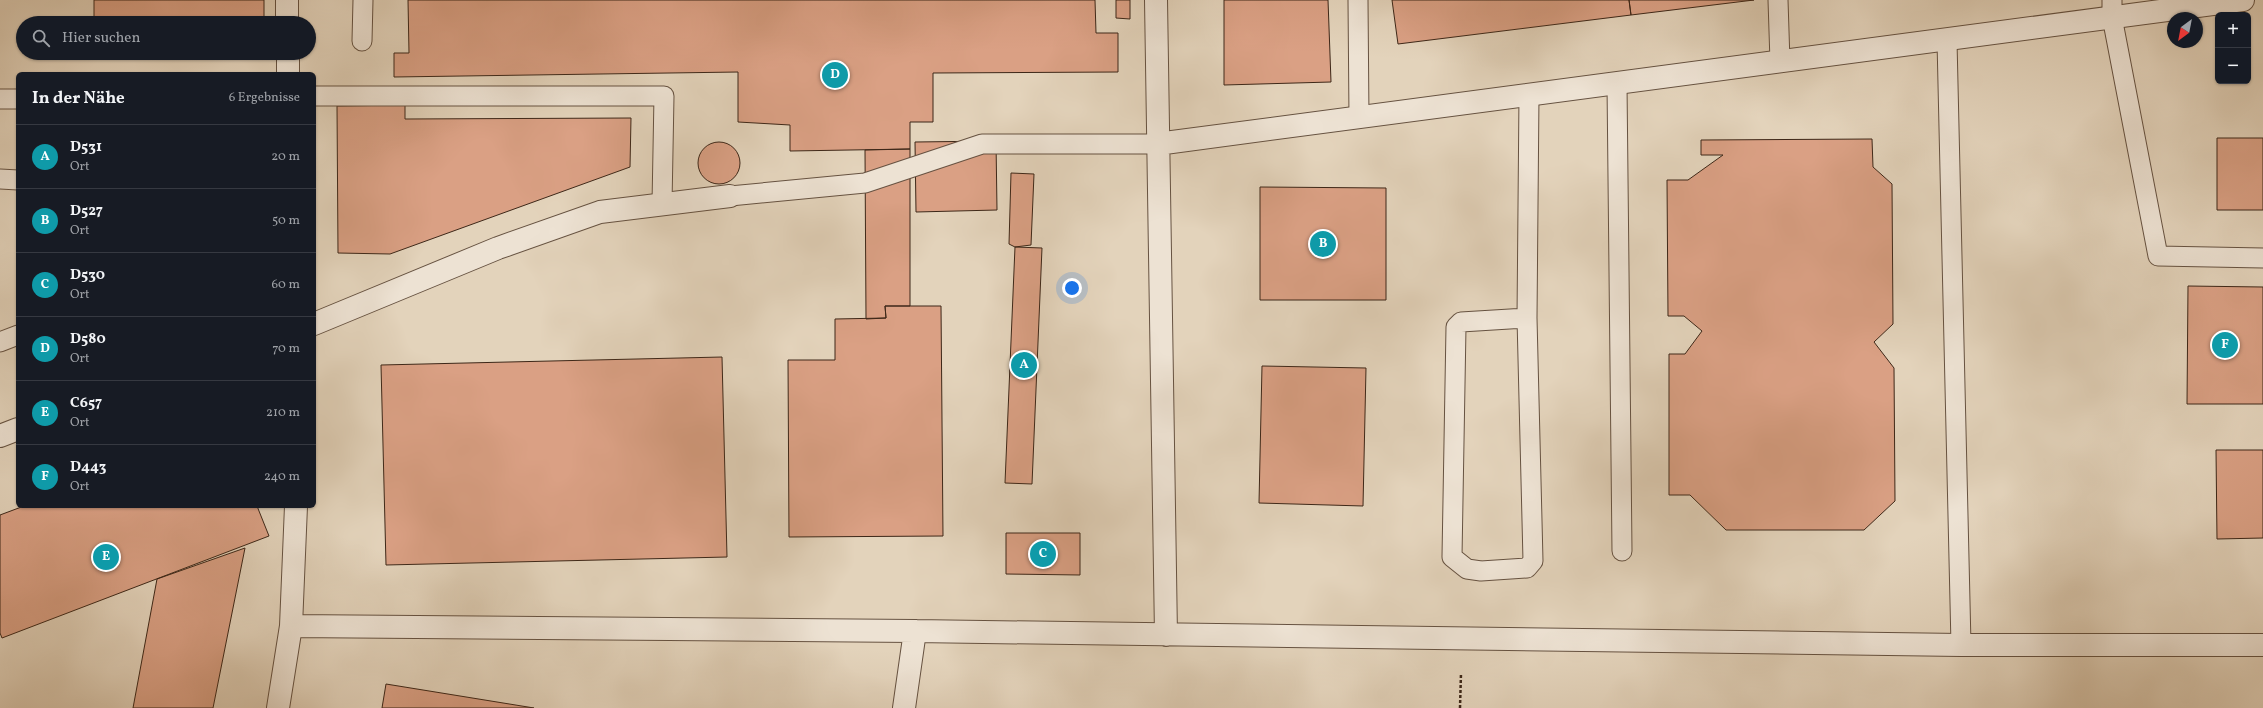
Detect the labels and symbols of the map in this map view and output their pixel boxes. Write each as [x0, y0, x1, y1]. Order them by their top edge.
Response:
north arrow [2167, 12, 2203, 48]
pin: D [822, 60, 848, 90]
pin: B [1310, 229, 1336, 259]
your location [1062, 278, 1082, 298]
pin: F [2212, 330, 2238, 360]
pin: A [1011, 350, 1037, 380]
pin: C [1030, 539, 1056, 569]
pin: E [93, 542, 119, 572]

